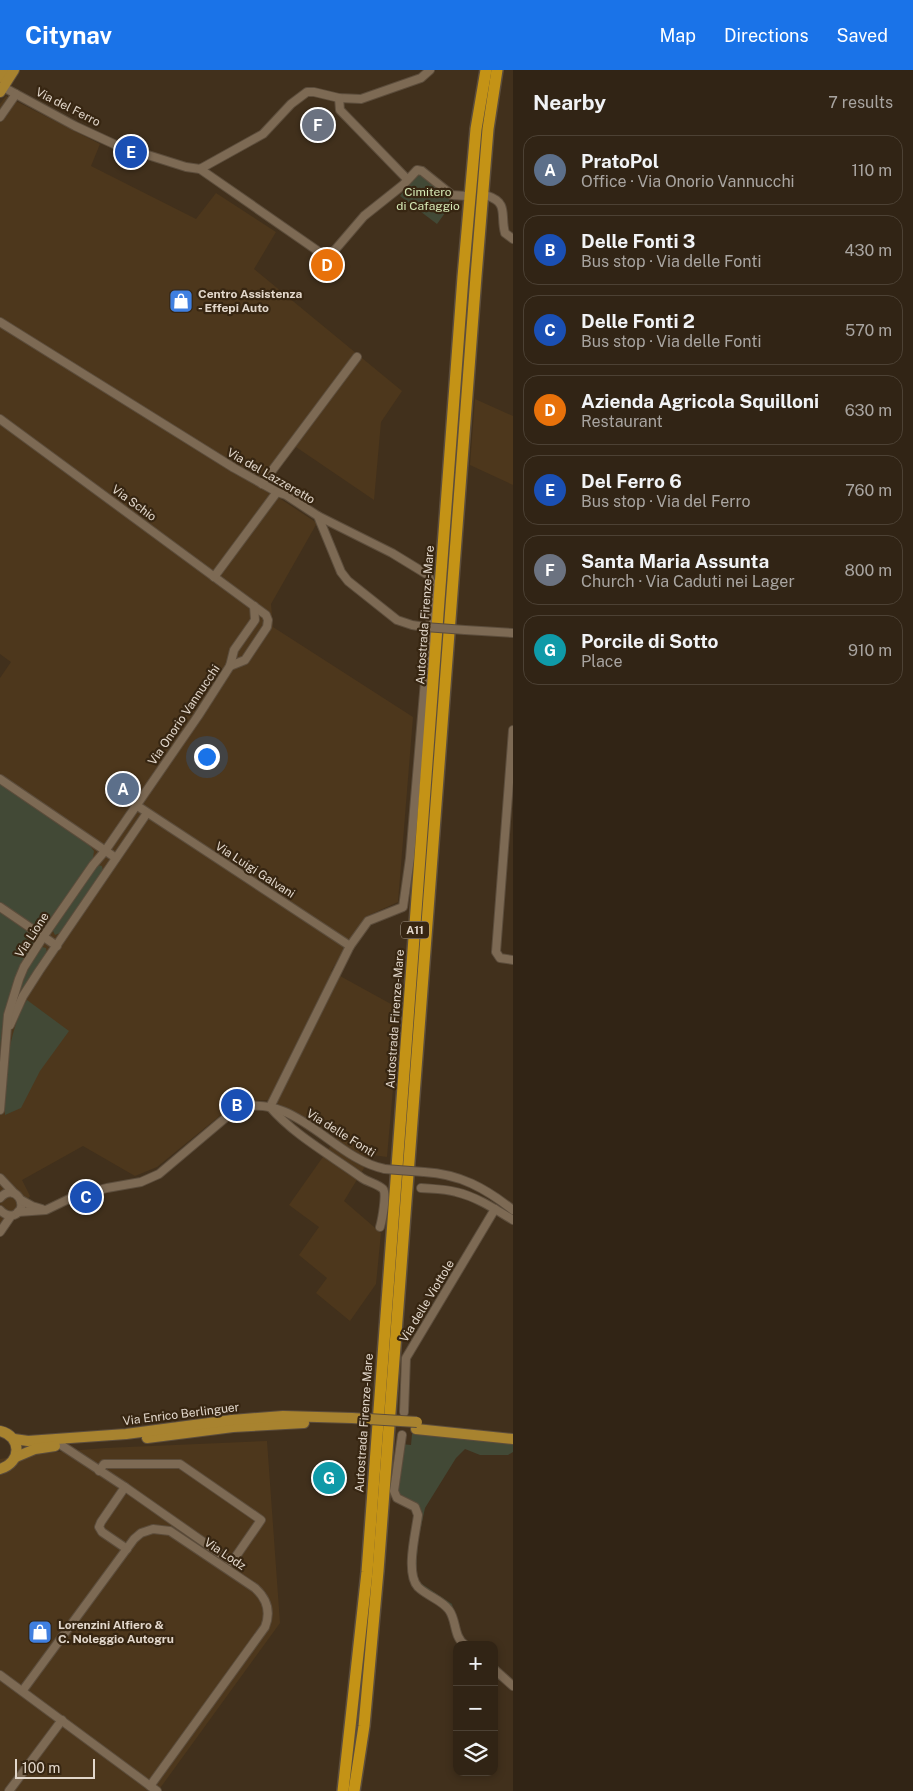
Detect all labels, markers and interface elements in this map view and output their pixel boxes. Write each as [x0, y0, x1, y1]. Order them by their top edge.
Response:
text: Citynav [25, 21, 112, 49]
text: Map [659, 25, 696, 46]
text: Directions [724, 25, 809, 46]
text: Saved [837, 25, 888, 46]
street label: Via del Ferro [33, 85, 103, 129]
text: Nearby [533, 90, 606, 115]
text: 7 results [828, 93, 893, 112]
pin: F [302, 106, 334, 144]
pin: E [115, 133, 147, 171]
text: PratoPol [581, 150, 659, 172]
text: A [544, 161, 556, 180]
text: 110 m [851, 161, 892, 180]
text: Office · Via Onorio Vannucchi [581, 172, 795, 191]
park label: Cimitero di Cafaggio [396, 185, 460, 213]
text: Delle Fonti 3 [581, 230, 696, 252]
text: B [545, 241, 555, 260]
text: 430 m [844, 241, 892, 260]
pin: D [311, 246, 343, 284]
text: Bus stop · Via delle Fonti [581, 252, 761, 271]
place label: Centro Assistenza - Effepi Auto [198, 287, 302, 315]
shop icon: Centro Assistenza - Effepi Auto [168, 288, 194, 314]
text: Delle Fonti 2 [581, 310, 695, 332]
text: C [544, 321, 556, 340]
text: 570 m [845, 321, 892, 340]
text: Bus stop · Via delle Fonti [581, 332, 761, 351]
text: Azienda Agricola Squilloni [581, 390, 819, 412]
text: D [544, 401, 556, 420]
text: 630 m [845, 401, 892, 420]
text: Restaurant [581, 412, 663, 431]
street label: Via del Lazzeretto [225, 445, 318, 507]
text: Del Ferro 6 [581, 470, 682, 492]
text: E [545, 481, 555, 500]
text: 760 m [845, 481, 892, 500]
street label: Via Schio [109, 482, 159, 524]
text: Bus stop · Via del Ferro [581, 492, 751, 511]
street label: Autostrada Firenze-Mare [413, 545, 437, 685]
text: Santa Maria Assunta [581, 550, 769, 572]
text: F [545, 561, 555, 580]
text: 800 m [845, 561, 892, 580]
text: Church · Via Caduti nei Lager [581, 572, 795, 591]
text: Porcile di Sotto [581, 630, 718, 652]
text: G [544, 641, 556, 660]
text: 910 m [848, 641, 892, 660]
text: Place [581, 652, 623, 671]
street label: Via Onorio Vannucchi [145, 662, 223, 768]
your location [194, 744, 220, 770]
pin: A [107, 770, 139, 808]
street label: Via Luigi Galvani [213, 839, 297, 901]
street label: Via Lione [12, 910, 52, 960]
road number: A11 [401, 922, 429, 938]
street label: Autostrada Firenze-Mare [383, 949, 407, 1089]
pin: B [221, 1086, 253, 1124]
street label: Via delle Fonti [304, 1106, 378, 1160]
pin: C [70, 1178, 102, 1216]
street label: Via delle Viottole [397, 1257, 457, 1345]
street label: Autostrada Firenze-Mare [352, 1353, 376, 1493]
street label: Via Enrico Berlinguer [122, 1400, 240, 1428]
pin: G [313, 1459, 345, 1497]
street label: Via Lodz [202, 1535, 249, 1573]
place label: Lorenzini Alfiero & C. Noleggio Autogru [58, 1618, 174, 1646]
shop icon: Lorenzini Alfiero & C. Noleggio Autogru [27, 1619, 53, 1645]
map controls [453, 1641, 498, 1776]
button: + [453, 1641, 498, 1686]
button: − [453, 1686, 498, 1731]
button: layers [453, 1731, 498, 1776]
scale bar [15, 1756, 95, 1779]
text: 100 m [22, 1760, 60, 1776]

